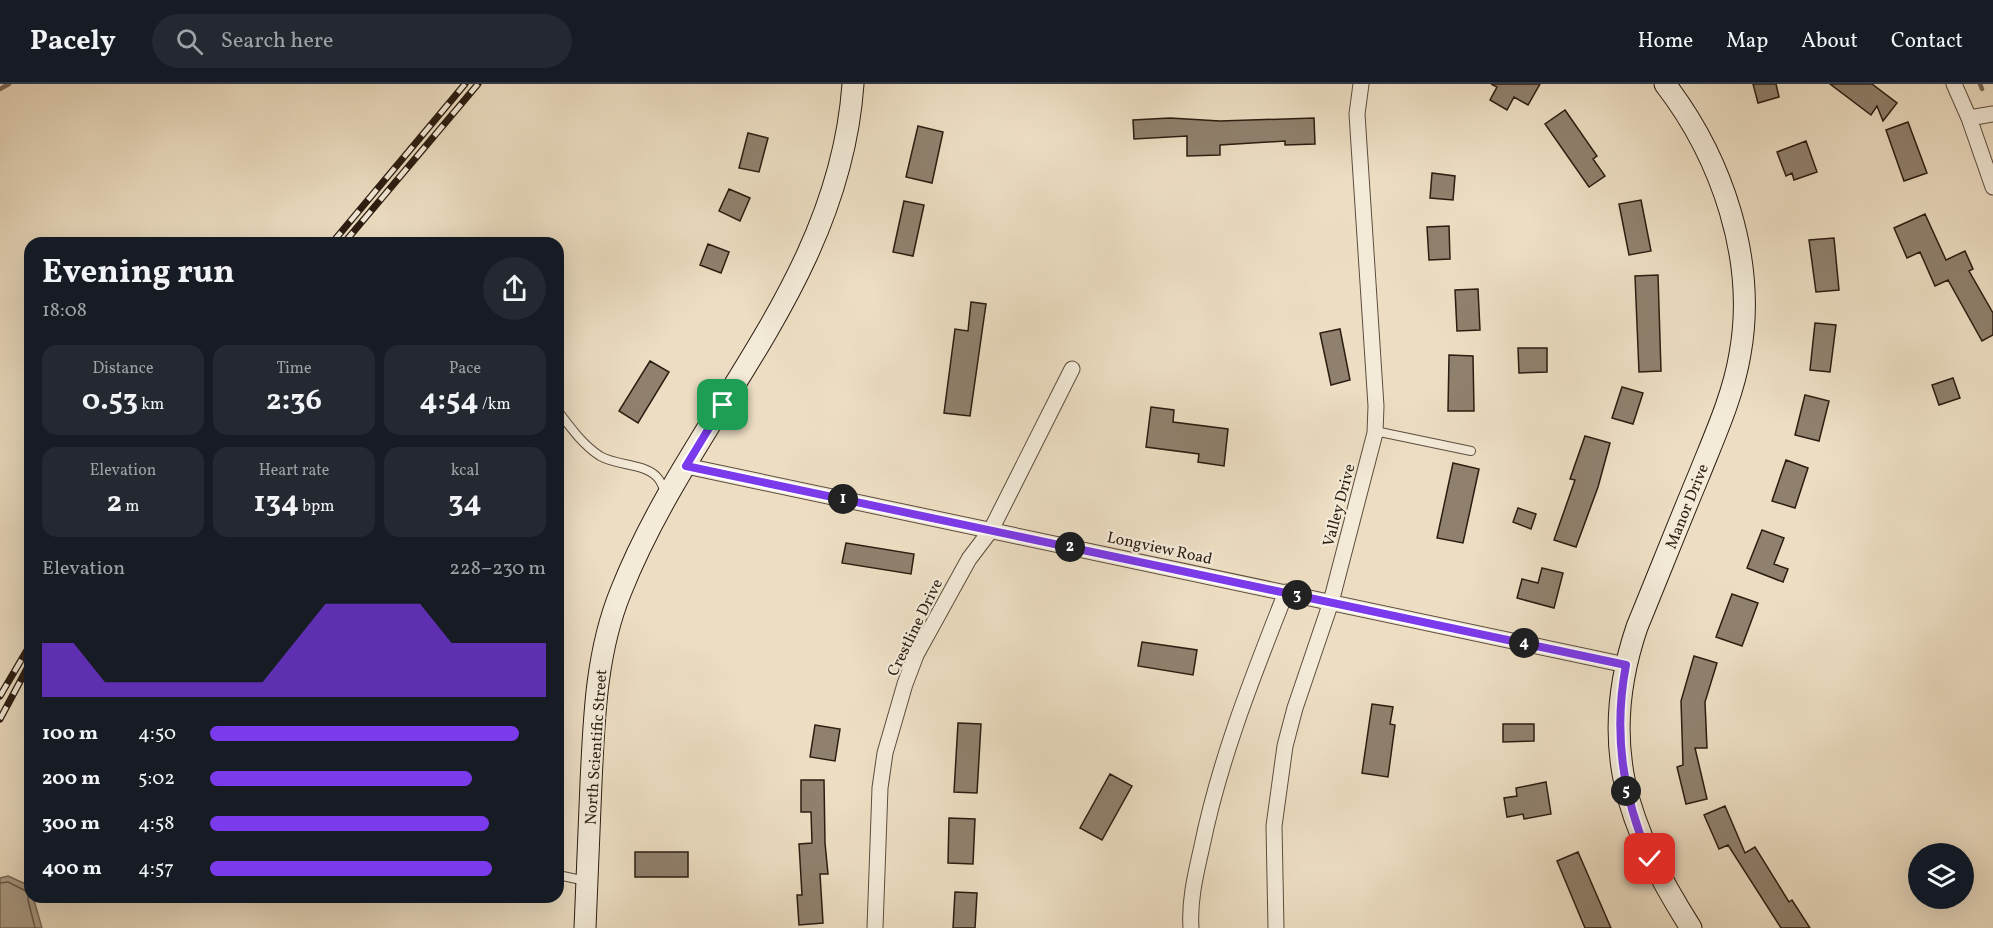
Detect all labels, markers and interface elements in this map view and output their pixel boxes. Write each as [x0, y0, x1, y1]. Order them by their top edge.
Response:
search box [152, 14, 572, 68]
text: Pacely [30, 22, 116, 61]
icon: search [173, 25, 206, 58]
text: Search here [221, 26, 334, 57]
text: Home [1638, 27, 1693, 56]
text: Map [1726, 27, 1768, 56]
text: About [1801, 27, 1858, 56]
text: Contact [1891, 27, 1963, 56]
text: Evening run [42, 251, 235, 297]
button: share [483, 257, 546, 320]
text: 18:08 [42, 297, 87, 325]
text: Distance [92, 358, 154, 380]
text: Time [276, 358, 312, 380]
text: Pace [449, 358, 481, 380]
pin [697, 379, 748, 430]
text: 0.53 [82, 380, 138, 422]
text: 2:36 [266, 380, 322, 422]
text: 4:54 [419, 380, 479, 422]
icon: arrive [706, 388, 739, 421]
text: km [138, 394, 164, 416]
text: /km [479, 394, 511, 416]
text: Elevation [90, 460, 156, 482]
text: Heart rate [259, 460, 329, 482]
text: kcal [451, 460, 479, 482]
street label: Manor Drive [1661, 461, 1715, 553]
street label: Valley Drive [1318, 462, 1362, 549]
text: 2 [107, 482, 122, 524]
text: 134 [254, 482, 299, 524]
text: 34 [448, 482, 482, 524]
pin: 1 [828, 484, 858, 514]
text: 1 [840, 488, 846, 510]
text: m [122, 496, 139, 518]
text: bpm [299, 496, 334, 518]
street label: Longview Road [1105, 527, 1214, 571]
pin: 2 [1055, 532, 1085, 562]
text: 2 [1066, 536, 1074, 558]
text: Elevation [42, 555, 125, 583]
text: 228–230 m [449, 555, 546, 583]
street label: Crestline Drive [883, 575, 949, 680]
pin: 3 [1282, 580, 1312, 610]
text: 3 [1293, 584, 1301, 606]
pin: 4 [1509, 628, 1539, 658]
text: 4 [1519, 632, 1529, 654]
street label: North Scientific Street [581, 668, 613, 826]
text: 100 m [42, 720, 98, 748]
text: 4:50 [138, 720, 176, 748]
text: 200 m [42, 765, 100, 793]
text: 5:02 [138, 765, 175, 793]
pin: 5 [1611, 776, 1641, 806]
text: 5 [1622, 780, 1630, 802]
text: 300 m [42, 810, 100, 838]
text: 4:58 [138, 810, 174, 838]
pin [1624, 833, 1675, 884]
icon: check [1633, 842, 1666, 875]
map controls [1908, 843, 1974, 909]
button: layers [1908, 843, 1974, 909]
text: 400 m [42, 855, 102, 883]
text: 4:57 [138, 855, 174, 883]

